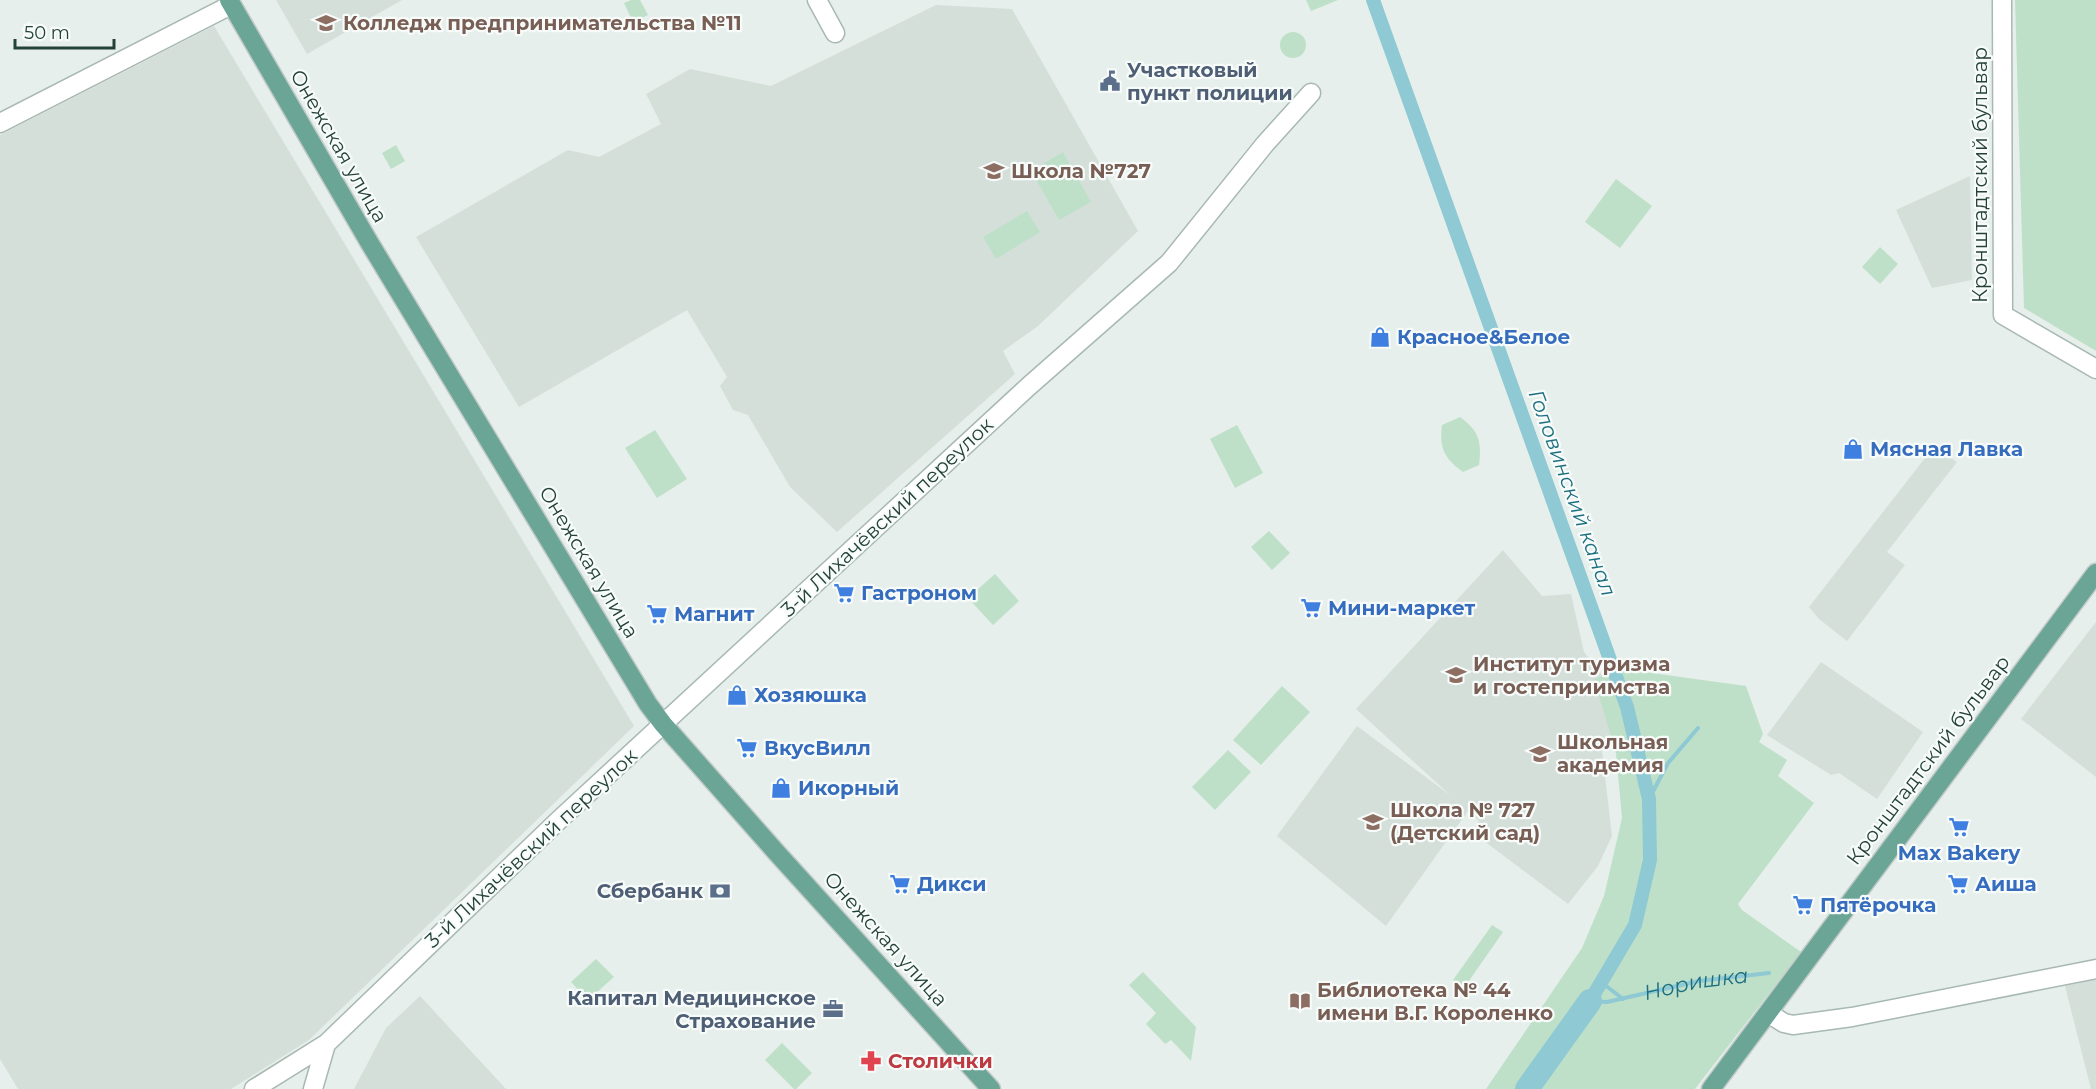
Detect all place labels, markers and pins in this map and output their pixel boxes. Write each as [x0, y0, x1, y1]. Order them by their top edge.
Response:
school or university icon: Колледж предпринимательства №11 [314, 11, 338, 35]
place label: Колледж предпринимательства №11 [343, 11, 742, 35]
place label: Участковый пункт полиции [1127, 58, 1293, 105]
public building icon: Участковый пункт полиции [1098, 69, 1122, 93]
school or university icon: Школа №727 [982, 159, 1006, 183]
place label: Школа №727 [1011, 159, 1151, 183]
shop icon: Красное&Белое [1368, 325, 1392, 349]
place label: Красное&Белое [1397, 325, 1570, 349]
shop icon: Мясная Лавка [1841, 437, 1865, 461]
place label: Мясная Лавка [1870, 437, 2023, 461]
supermarket icon: Гастроном [832, 581, 856, 605]
place label: Гастроном [861, 581, 977, 605]
supermarket icon: Мини-маркет [1299, 596, 1323, 620]
place label: Мини-маркет [1328, 596, 1476, 620]
supermarket icon: Магнит [645, 602, 669, 626]
place label: Магнит [674, 602, 755, 626]
place label: Институт туризма и гостеприимства [1473, 652, 1670, 699]
school or university icon: Институт туризма и гостеприимства [1444, 663, 1468, 687]
shop icon: Хозяюшка [725, 683, 749, 707]
place label: Хозяюшка [754, 683, 867, 707]
place label: Школьная академия [1557, 730, 1668, 777]
supermarket icon: ВкусВилл [735, 736, 759, 760]
place label: ВкусВилл [764, 736, 871, 760]
school or university icon: Школьная академия [1528, 742, 1552, 766]
shop icon: Икорный [769, 776, 793, 800]
place label: Икорный [798, 776, 899, 800]
place label: Школа № 727 (Детский сад) [1390, 798, 1540, 845]
school or university icon: Школа № 727 (Детский сад) [1361, 810, 1385, 834]
supermarket icon: Max Bakery [1947, 815, 1971, 839]
place label: Max Bakery [1898, 841, 2021, 865]
supermarket icon: Дикси [888, 872, 912, 896]
place label: Дикси [917, 872, 986, 896]
supermarket icon: Аиша [1946, 872, 1970, 896]
place label: Аиша [1975, 872, 2037, 896]
place label: Сбербанк [597, 879, 703, 903]
bank icon: Сбербанк [708, 879, 732, 903]
supermarket icon: Пятёрочка [1791, 893, 1815, 917]
place label: Пятёрочка [1820, 893, 1936, 917]
place label: Библиотека № 44 имени В.Г. Короленко [1317, 978, 1553, 1025]
place label: Капитал Медицинское Страхование [567, 986, 816, 1033]
library icon: Библиотека № 44 имени В.Г. Короленко [1288, 989, 1312, 1013]
office icon: Капитал Медицинское Страхование [821, 997, 845, 1021]
pharmacy icon: Столички [859, 1049, 883, 1073]
place label: Столички [888, 1049, 993, 1073]

